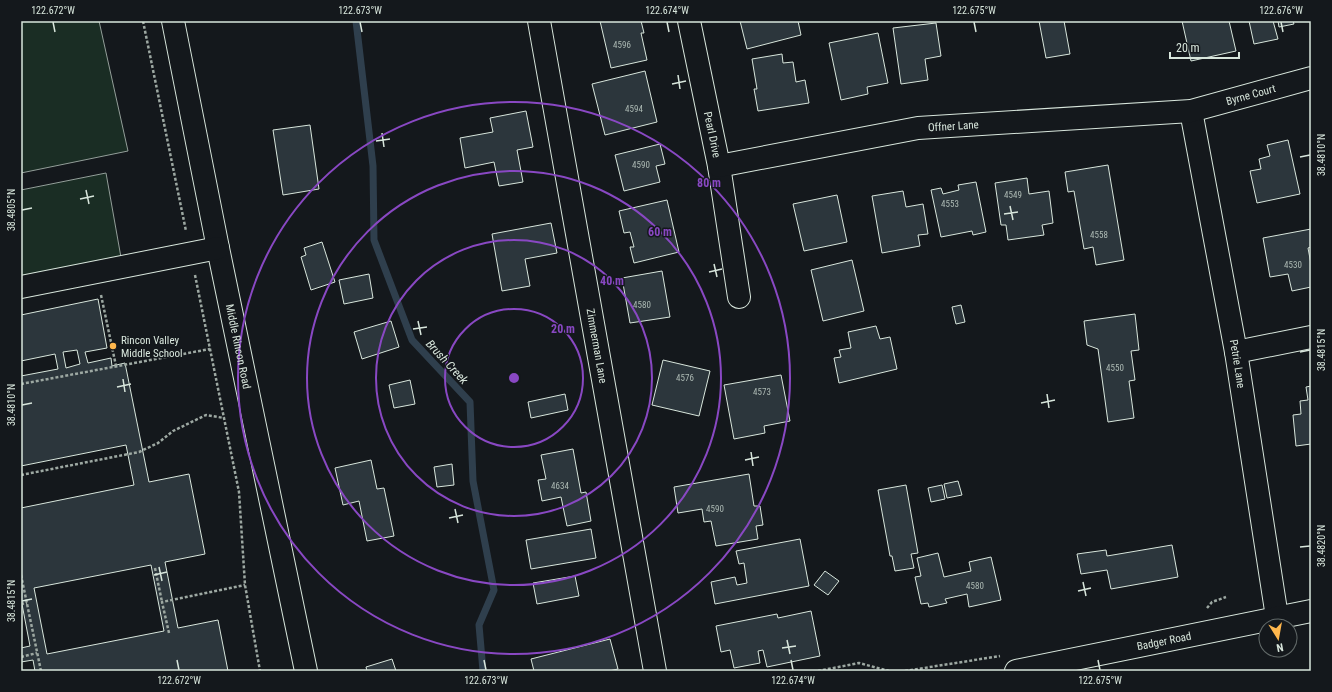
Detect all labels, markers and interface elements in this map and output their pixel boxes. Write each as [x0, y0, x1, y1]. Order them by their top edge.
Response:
text: 122.672°W [31, 5, 75, 16]
text: 122.673°W [338, 5, 382, 16]
text: 122.674°W [645, 5, 689, 16]
text: 122.675°W [952, 5, 996, 16]
text: 122.676°W [1259, 5, 1303, 16]
scale bar [1170, 34, 1239, 60]
house number: 4596 [613, 40, 631, 50]
text: 20 m [1176, 41, 1200, 55]
street label: Byrne Court [1224, 82, 1277, 108]
house number: 4594 [625, 104, 643, 114]
street label: Pearl Drive [701, 110, 724, 159]
street label: Offner Lane [927, 118, 979, 134]
text: 38.4810°N [1316, 134, 1327, 176]
house number: 4590 [632, 160, 650, 170]
text: 80 m [697, 176, 721, 190]
text: 38.4805°N [6, 189, 17, 231]
house number: 4549 [1004, 190, 1022, 200]
house number: 4553 [941, 199, 959, 209]
text: 60 m [648, 225, 672, 239]
house number: 4558 [1090, 230, 1108, 240]
house number: 4530 [1284, 260, 1302, 270]
text: 40 m [600, 274, 624, 288]
house number: 4580 [633, 300, 651, 310]
street label: Middle Rincon Road [223, 303, 254, 390]
street label: Zimmerman Lane [584, 307, 610, 384]
text: 20 m [551, 322, 575, 336]
text: 38.4815°N [1316, 329, 1327, 371]
place label: Rincon Valley Middle School [121, 334, 183, 360]
water label: Brush Creek [423, 337, 472, 388]
street label: Petrie Lane [1227, 338, 1248, 389]
marker: Rincon Valley Middle School [108, 341, 118, 351]
house number: 4550 [1106, 363, 1124, 373]
centre of rings [507, 371, 521, 385]
house number: 4576 [676, 373, 694, 383]
text: 38.4810°N [6, 384, 17, 426]
house number: 4573 [753, 387, 771, 397]
house number: 4634 [551, 481, 569, 491]
house number: 4590 [706, 504, 724, 514]
text: 38.4820°N [1316, 525, 1327, 567]
text: 38.4815°N [6, 580, 17, 622]
house number: 4580 [966, 581, 984, 591]
north arrow [1258, 618, 1298, 658]
street label: Badger Road [1136, 629, 1192, 653]
text: N [1275, 640, 1284, 654]
text: 122.672°W [157, 675, 201, 686]
text: 122.673°W [464, 675, 508, 686]
text: 122.674°W [771, 675, 815, 686]
text: 122.675°W [1078, 675, 1122, 686]

